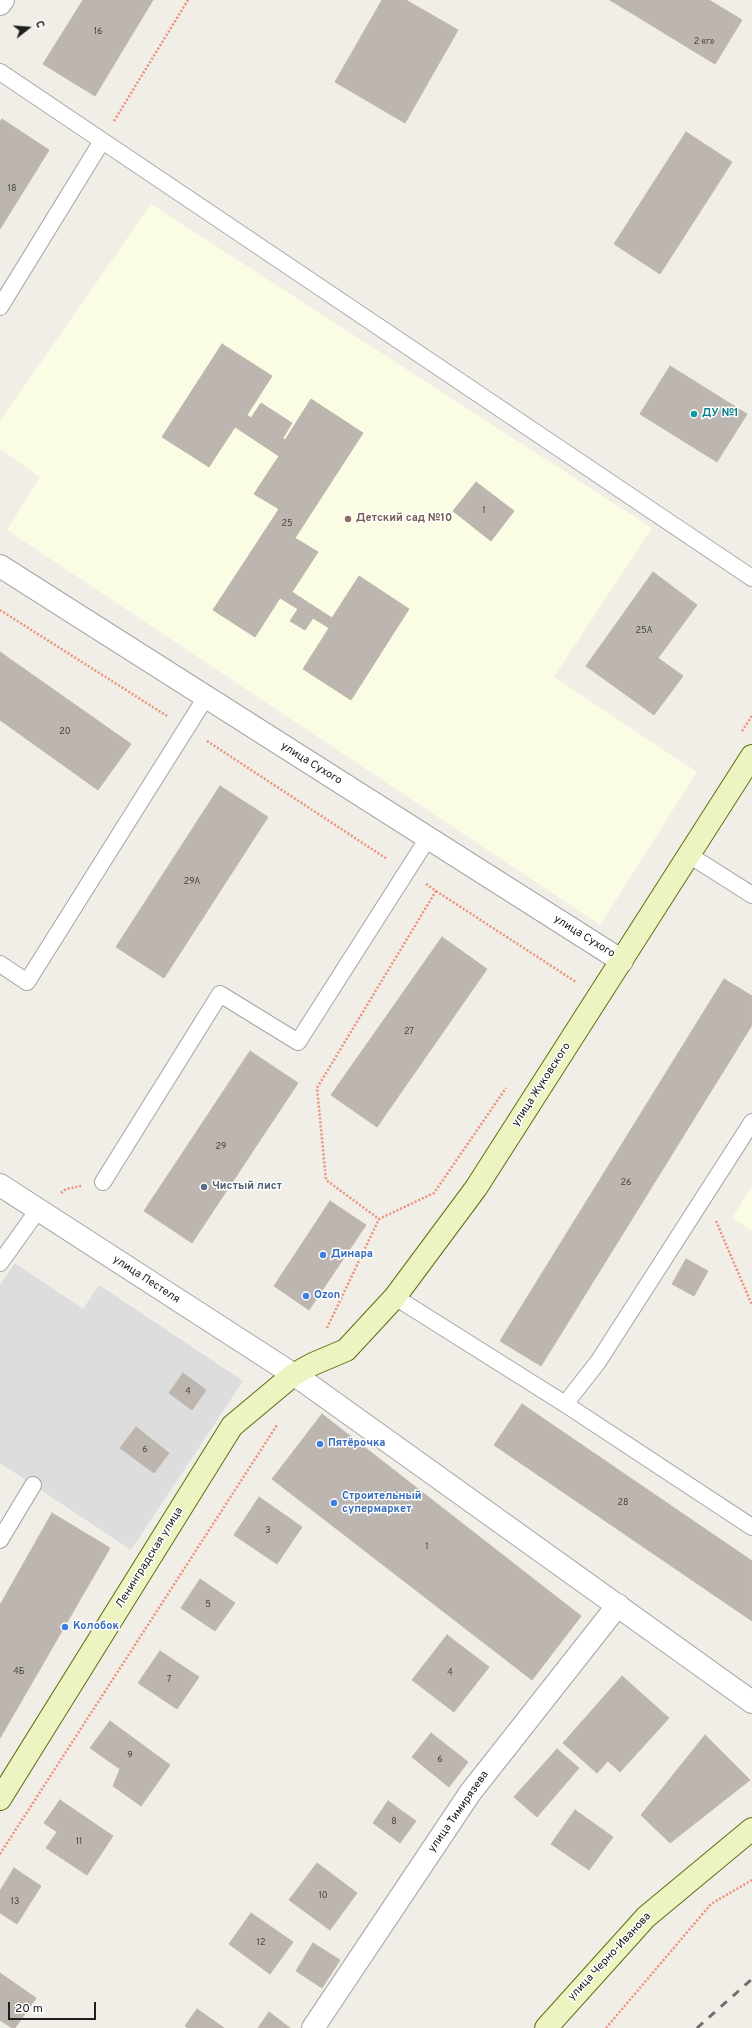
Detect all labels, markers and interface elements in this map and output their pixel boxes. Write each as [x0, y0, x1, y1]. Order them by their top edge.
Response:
north arrow [8, 8, 48, 48]
text: С [32, 19, 47, 30]
house number: 16 [94, 27, 102, 37]
house number: 2 «г» [694, 37, 714, 47]
house number: 18 [8, 184, 16, 194]
place label: ДУ №1 [702, 407, 738, 421]
marker: ДУ №1 [689, 409, 699, 419]
house number: 1 [482, 506, 486, 516]
place label: Детский сад №10 [356, 512, 452, 526]
marker: Детский сад №10 [343, 514, 353, 524]
house number: 25 [281, 519, 293, 529]
house number: 25А [635, 626, 653, 636]
house number: 20 [59, 727, 71, 737]
street label: улица Сухого [278, 740, 344, 788]
house number: 29А [184, 877, 200, 887]
street label: улица Сухого [551, 913, 617, 961]
house number: 27 [404, 1027, 414, 1037]
street label: улица Жуковского [510, 1041, 574, 1129]
house number: 29 [216, 1142, 226, 1152]
house number: 26 [621, 1178, 631, 1188]
place label: Чистый лист [212, 1180, 282, 1194]
marker: Чистый лист [199, 1182, 209, 1192]
place label: Динара [331, 1248, 373, 1262]
marker: Динара [318, 1250, 328, 1260]
street label: улица Пестеля [110, 1253, 182, 1307]
place label: Ozon [314, 1289, 340, 1303]
marker: Ozon [301, 1291, 311, 1301]
house number: 4 [185, 1387, 191, 1397]
place label: Пятёрочка [328, 1437, 385, 1451]
marker: Пятёрочка [315, 1439, 325, 1449]
house number: 6 [142, 1445, 148, 1455]
place label: Строительный супермаркет [342, 1490, 422, 1516]
marker: Строительный супермаркет [329, 1498, 339, 1508]
house number: 28 [617, 1498, 629, 1508]
street label: Ленинградская улица [114, 1505, 186, 1611]
house number: 3 [265, 1526, 271, 1536]
house number: 1 [425, 1542, 429, 1552]
house number: 5 [205, 1600, 211, 1610]
place label: Колобок [73, 1620, 119, 1634]
marker: Колобок [60, 1622, 70, 1632]
house number: 4Б [13, 1667, 25, 1677]
house number: 4 [447, 1668, 453, 1678]
house number: 7 [167, 1675, 171, 1685]
house number: 9 [127, 1751, 133, 1761]
house number: 6 [437, 1755, 443, 1765]
street label: улица Тимирязева [426, 1769, 492, 1855]
house number: 8 [391, 1817, 397, 1827]
house number: 11 [76, 1837, 82, 1847]
house number: 10 [318, 1891, 328, 1901]
house number: 13 [11, 1897, 19, 1907]
street label: улица Черно-Иванова [566, 1910, 654, 2004]
house number: 12 [257, 1938, 265, 1948]
scale bar [10, 1994, 98, 2020]
text: 20 m [15, 2001, 43, 2017]

